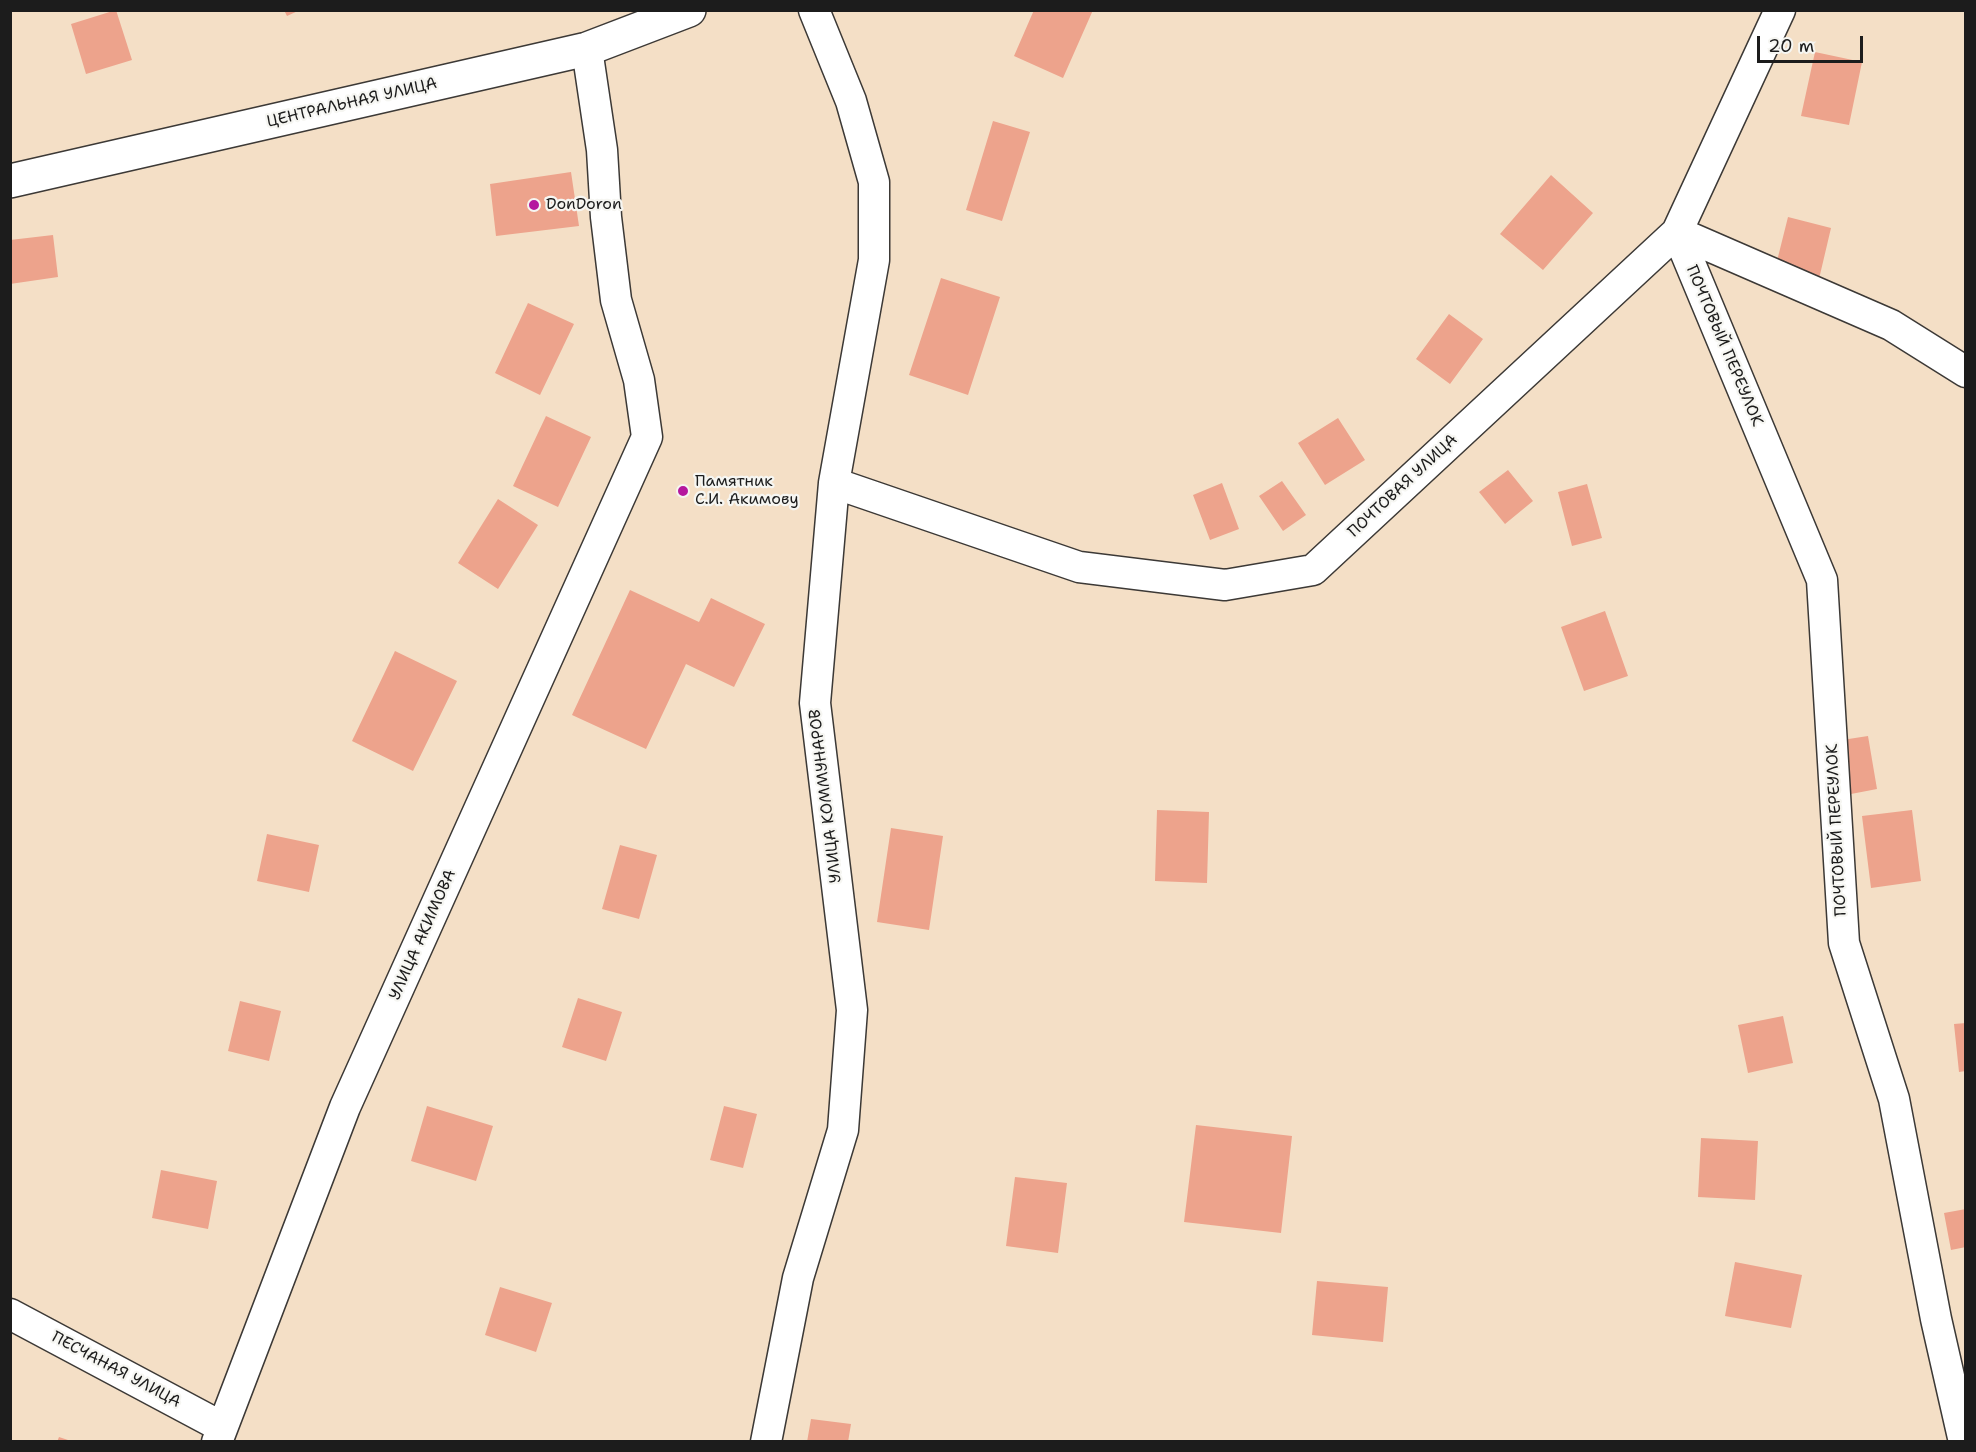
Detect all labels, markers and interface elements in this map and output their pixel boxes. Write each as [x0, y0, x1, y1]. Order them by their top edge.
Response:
scale bar [1760, 24, 1866, 62]
text: 20 m [1768, 34, 1814, 58]
street label: ЦЕНТРАЛЬНАЯ УЛИЦА [265, 74, 439, 132]
place label: DonDoron [546, 195, 622, 215]
marker: DonDoron [527, 198, 541, 212]
street label: ПОЧТОВЫЙ ПЕРЕУЛОК [1681, 263, 1767, 429]
street label: ПОЧТОВАЯ УЛИЦА [1344, 430, 1462, 542]
place label: Памятник С.И. Акимову [695, 472, 799, 510]
marker: Памятник С.И. Акимову [676, 484, 690, 498]
street label: УЛИЦА КОММУНАРОВ [806, 708, 846, 884]
street label: ПОЧТОВЫЙ ПЕРЕУЛОК [1823, 743, 1851, 917]
street label: УЛИЦА АКИМОВА [386, 867, 460, 1003]
street label: ПЕСЧАНАЯ УЛИЦА [48, 1328, 184, 1412]

